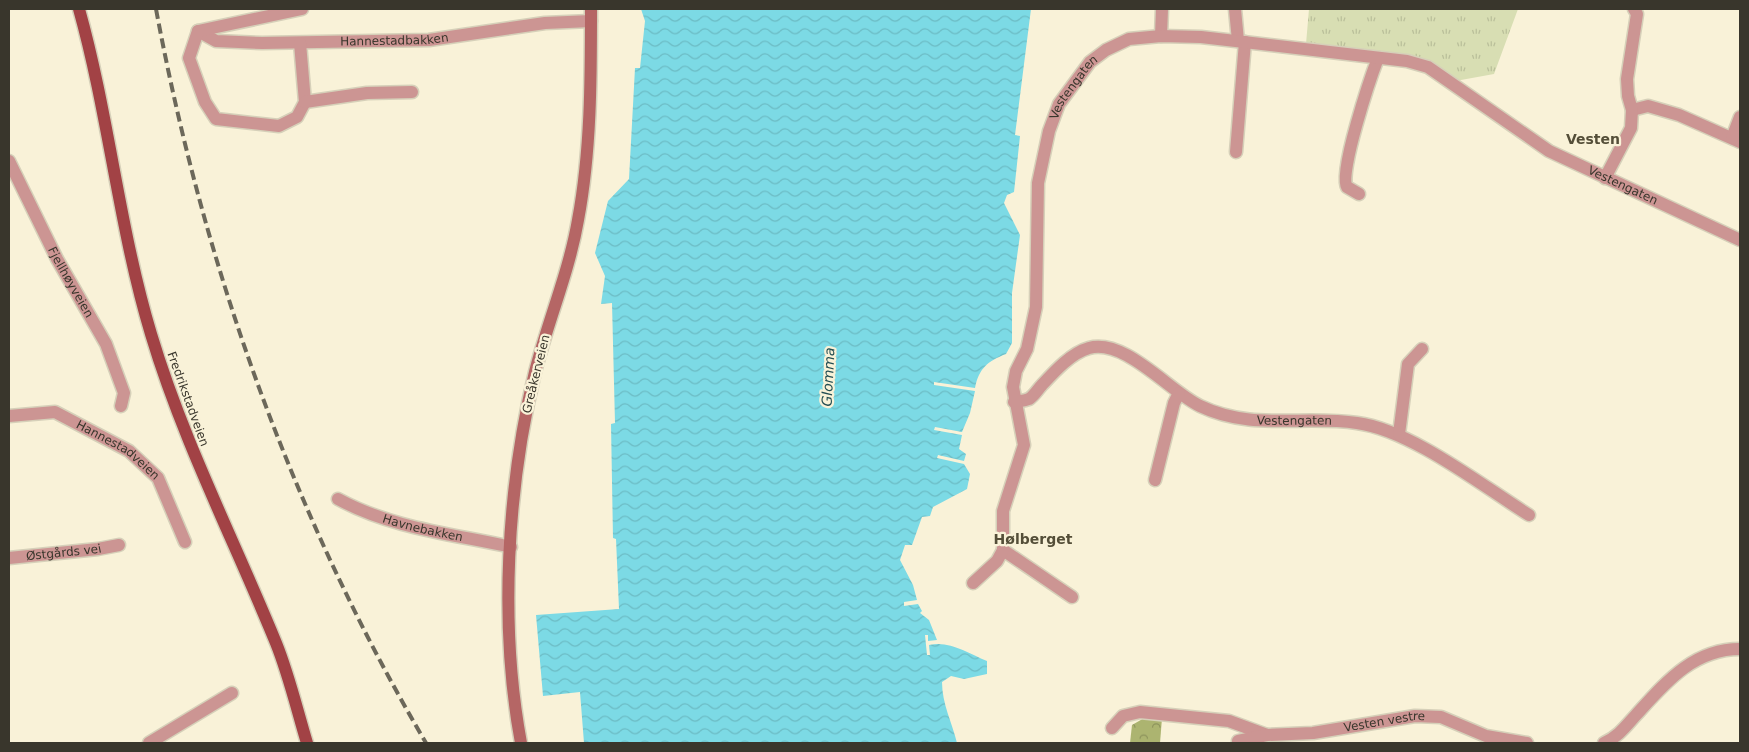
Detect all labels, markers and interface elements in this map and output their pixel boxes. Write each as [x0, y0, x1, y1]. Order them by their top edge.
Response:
street label: Hannestadbakken [340, 30, 449, 49]
street label: Vestengaten [1047, 52, 1100, 121]
district label: Vesten [1566, 131, 1620, 147]
street label: Vestengaten [1586, 163, 1660, 208]
street label: Fjellhøyveien [45, 244, 96, 320]
street label: Greåkerveien [519, 333, 553, 415]
water label: Glomma [818, 347, 838, 407]
street label: Fredrikstadveien [164, 350, 212, 448]
street label: Vestengaten [1256, 413, 1332, 428]
street label: Hannestadveien [74, 417, 162, 483]
street label: Havnebakken [381, 512, 464, 544]
district label: Hølberget [994, 531, 1073, 547]
street label: Østgårds vei [25, 541, 103, 563]
street label: Vesten vestre [1343, 709, 1425, 735]

